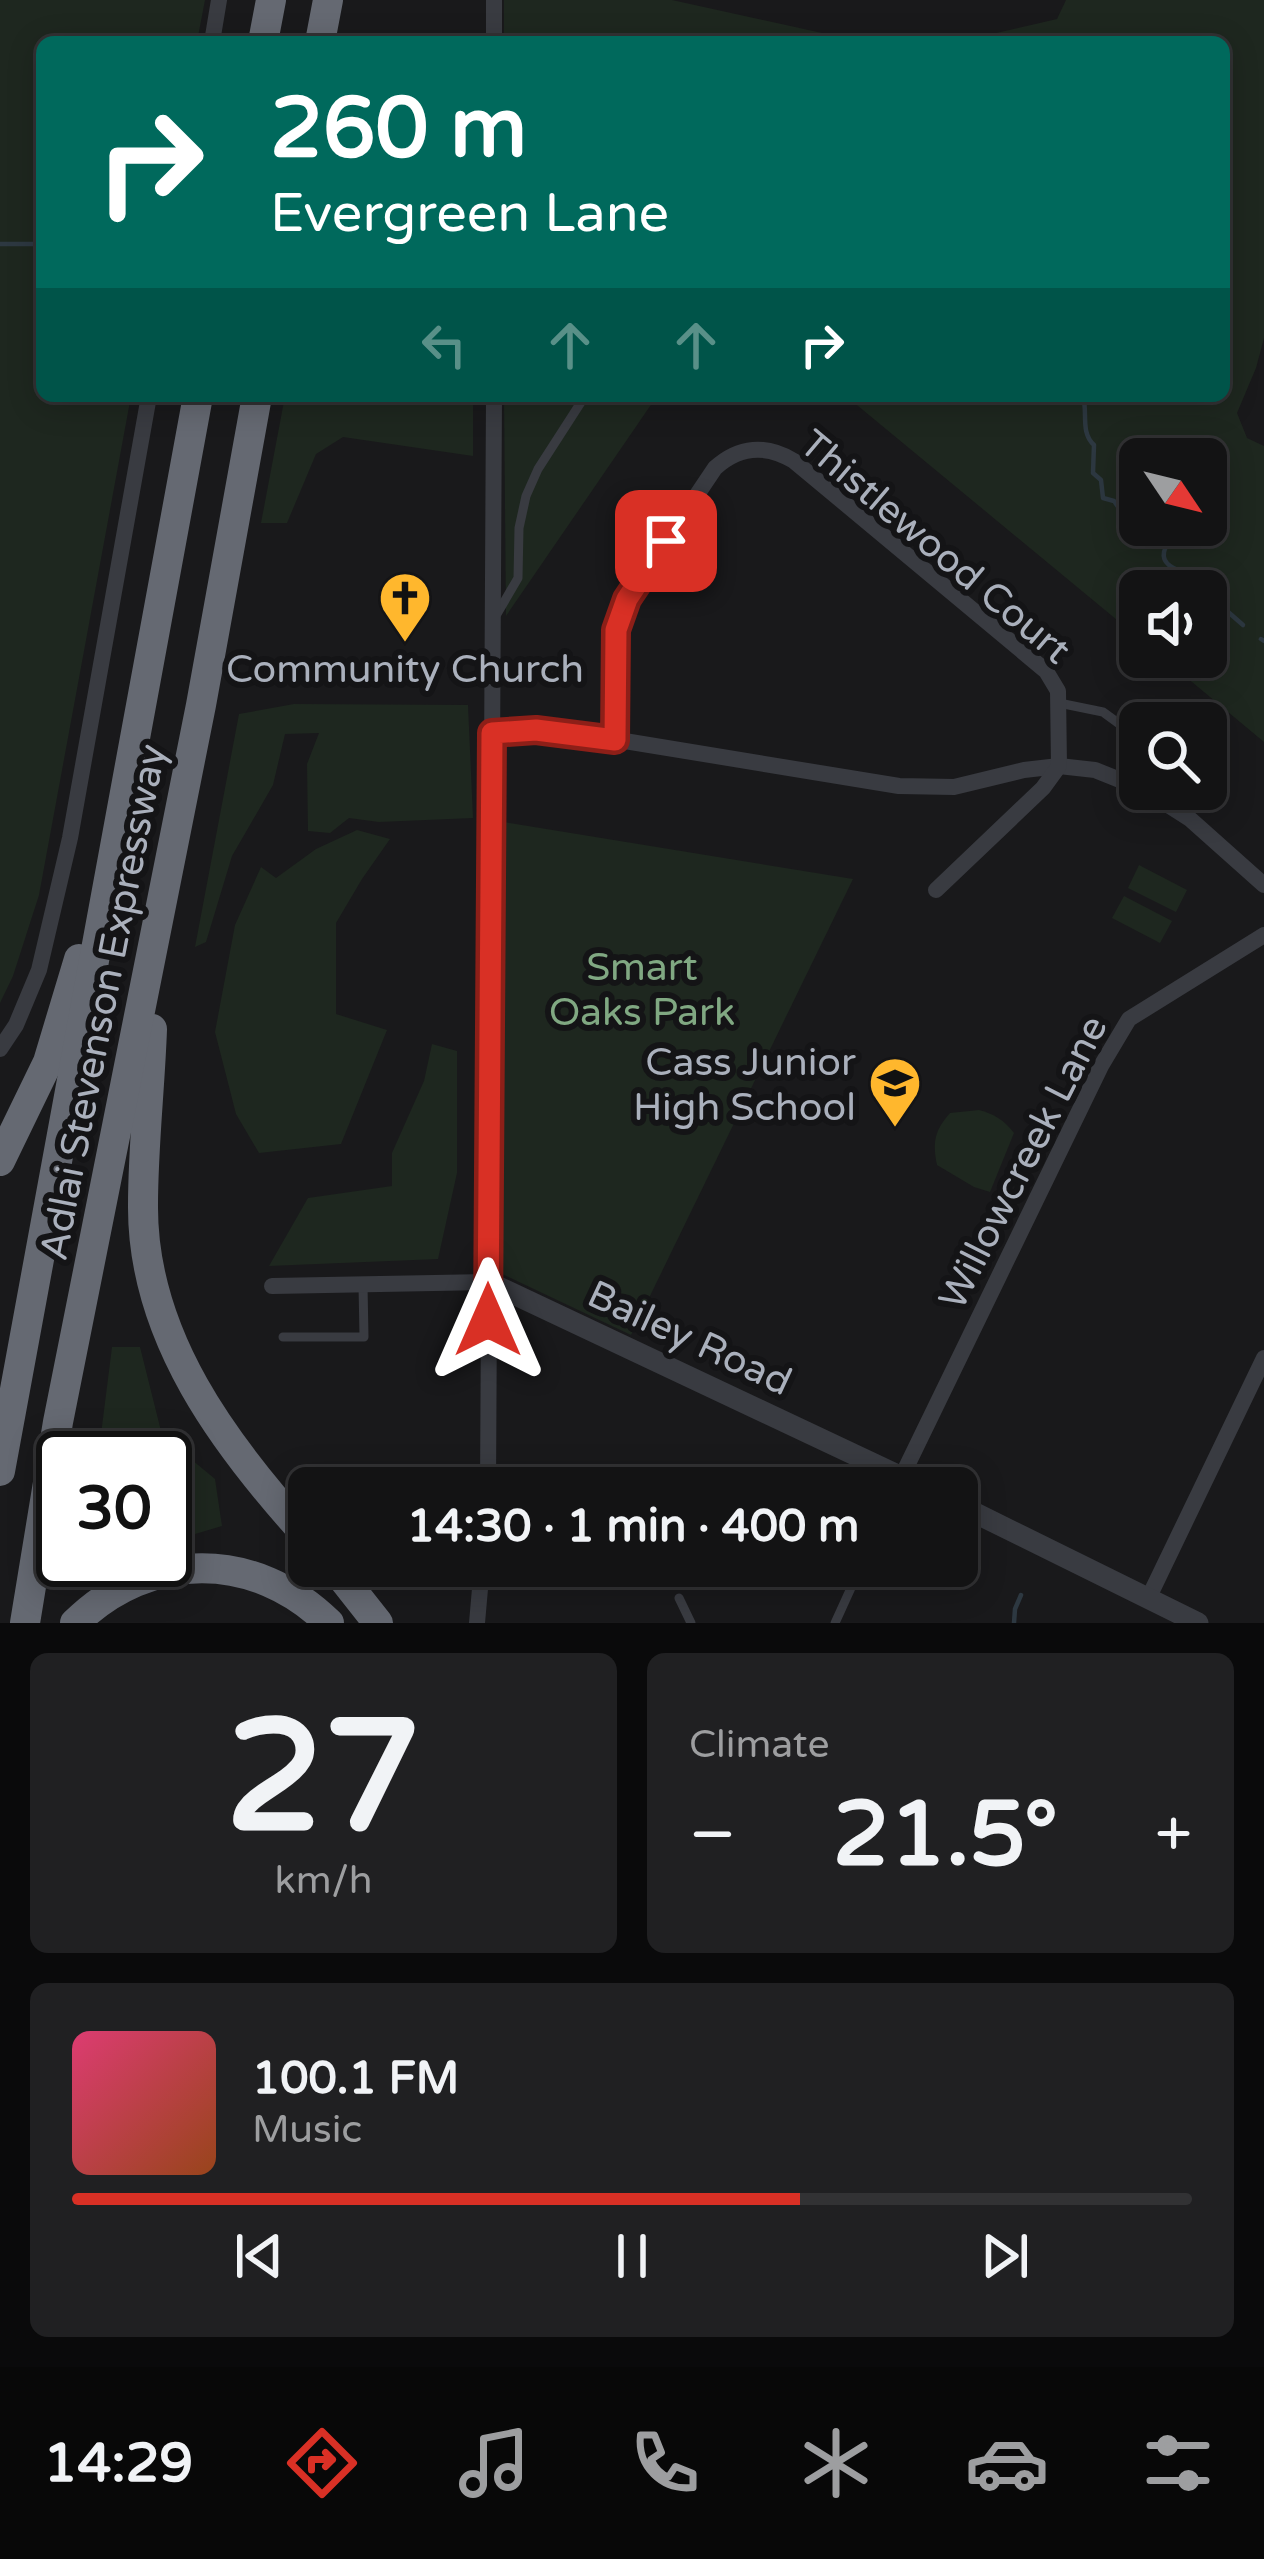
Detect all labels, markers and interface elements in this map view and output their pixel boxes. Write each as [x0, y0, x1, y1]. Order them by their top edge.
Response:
text: 260 m [270, 79, 527, 180]
icon: right [72, 84, 228, 240]
text: Evergreen Lane [270, 181, 669, 246]
icon: left [411, 312, 477, 378]
icon: ahead [537, 312, 603, 378]
icon: ahead [663, 312, 729, 378]
icon: right [789, 312, 855, 378]
street label: Thistlewood Court [790, 420, 1080, 674]
north arrow [1119, 438, 1227, 546]
map controls [1119, 438, 1227, 810]
pin [615, 490, 717, 592]
icon: arrive [633, 508, 699, 574]
church icon: Community Church [377, 570, 433, 644]
button: sound [1119, 570, 1227, 678]
place label: Community Church [226, 646, 584, 693]
button: search [1119, 702, 1227, 810]
street label: Adlai Stevenson Expressway [30, 740, 177, 1264]
park label: Smart Oaks Park [549, 944, 735, 1036]
street label: Willowcreek Lane [929, 1008, 1118, 1317]
place label: Cass Junior High School [633, 1039, 856, 1131]
school or university icon: Cass Junior High School [867, 1055, 923, 1129]
position arrow [425, 1257, 551, 1383]
street label: Bailey Road [580, 1271, 799, 1406]
speed limit sign: 30 [36, 1431, 192, 1587]
text: 14:30 · 1 min · 400 m [407, 1500, 859, 1554]
text: 27 [226, 1685, 421, 1873]
text: Climate [689, 1721, 829, 1768]
text: 21.5° [833, 1781, 1058, 1890]
text: − [689, 1795, 736, 1875]
text: + [1155, 1795, 1192, 1875]
text: km/h [274, 1857, 373, 1904]
text: 100.1 FM [252, 2052, 459, 2106]
text: Music [252, 2106, 362, 2153]
icon: previous [226, 2223, 292, 2289]
icon: pause [599, 2223, 665, 2289]
icon: next [972, 2223, 1038, 2289]
icon: directions [280, 2421, 364, 2505]
icon: music [452, 2421, 536, 2505]
icon: phone [623, 2421, 707, 2505]
icon: climate [794, 2421, 878, 2505]
icon: car [965, 2421, 1049, 2505]
icon: filters [1136, 2421, 1220, 2505]
text: 14:29 [44, 2431, 193, 2496]

